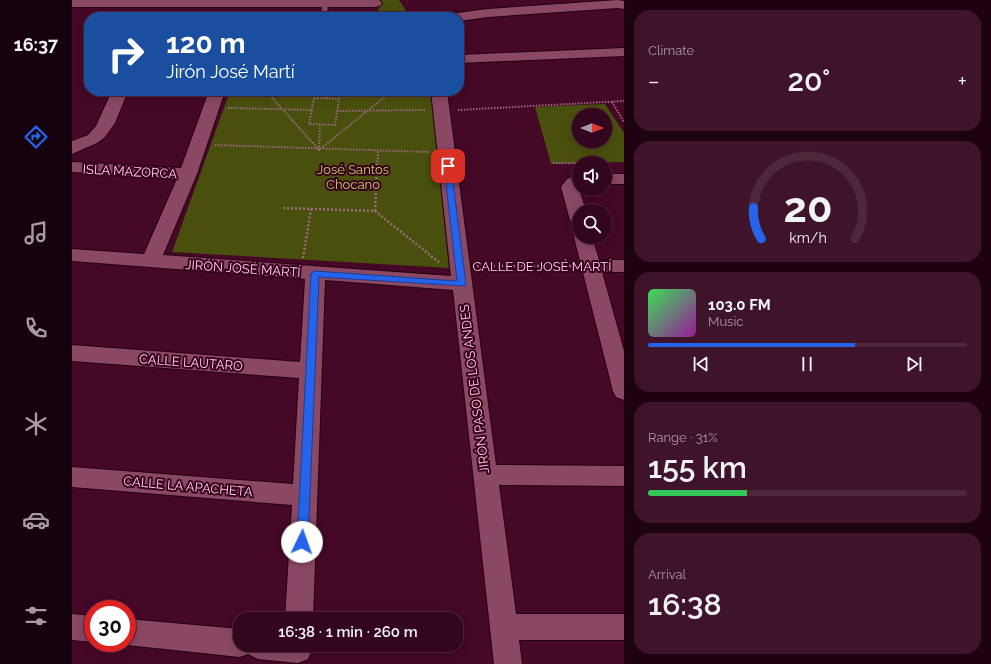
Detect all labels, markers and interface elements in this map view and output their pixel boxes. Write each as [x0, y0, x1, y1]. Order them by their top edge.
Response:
text: 120 m [166, 27, 246, 60]
icon: right [100, 28, 152, 80]
text: 16:37 [14, 34, 58, 55]
text: Climate [648, 43, 694, 58]
text: Jirón José Martí [166, 61, 295, 82]
text: 20° [788, 63, 830, 98]
text: − [648, 68, 660, 94]
text: + [958, 68, 967, 94]
north arrow [572, 108, 612, 148]
map controls [572, 108, 612, 244]
icon: directions [22, 123, 50, 151]
pin [431, 149, 465, 183]
icon: arrive [437, 155, 459, 177]
button: sound [572, 156, 612, 196]
street label: ISLA MAZORCA [82, 162, 178, 181]
park label: José Santos Chocano [317, 162, 389, 192]
text: 20 [783, 183, 832, 232]
button: search [572, 204, 612, 244]
icon: music [22, 219, 50, 247]
text: km/h [789, 230, 826, 246]
street label: JIRÓN JOSÉ MARTÍ [185, 257, 302, 280]
street label: CALLE DE JOSÉ MARTÍ [472, 259, 612, 274]
text: 103.0 FM [708, 296, 771, 314]
street label: JIRÓN PASO DE LOS ANDES [457, 303, 492, 474]
icon: phone [22, 314, 50, 342]
text: Music [708, 314, 743, 329]
street label: CALLE LAUTARO [139, 351, 244, 374]
icon: previous [690, 353, 712, 375]
icon: pause [796, 353, 818, 375]
icon: next [903, 353, 925, 375]
icon: climate [22, 410, 50, 438]
text: Range · 31% [648, 430, 718, 445]
text: 155 km [648, 450, 747, 485]
street label: CALLE LA APACHETA [123, 473, 253, 500]
icon: car [22, 506, 50, 534]
position arrow [281, 521, 323, 563]
text: Arrival [648, 567, 686, 582]
text: 16:38 [648, 587, 722, 622]
speed limit sign: 30 [84, 600, 136, 652]
icon: filters [22, 602, 50, 630]
text: 16:38 · 1 min · 260 m [278, 623, 418, 641]

